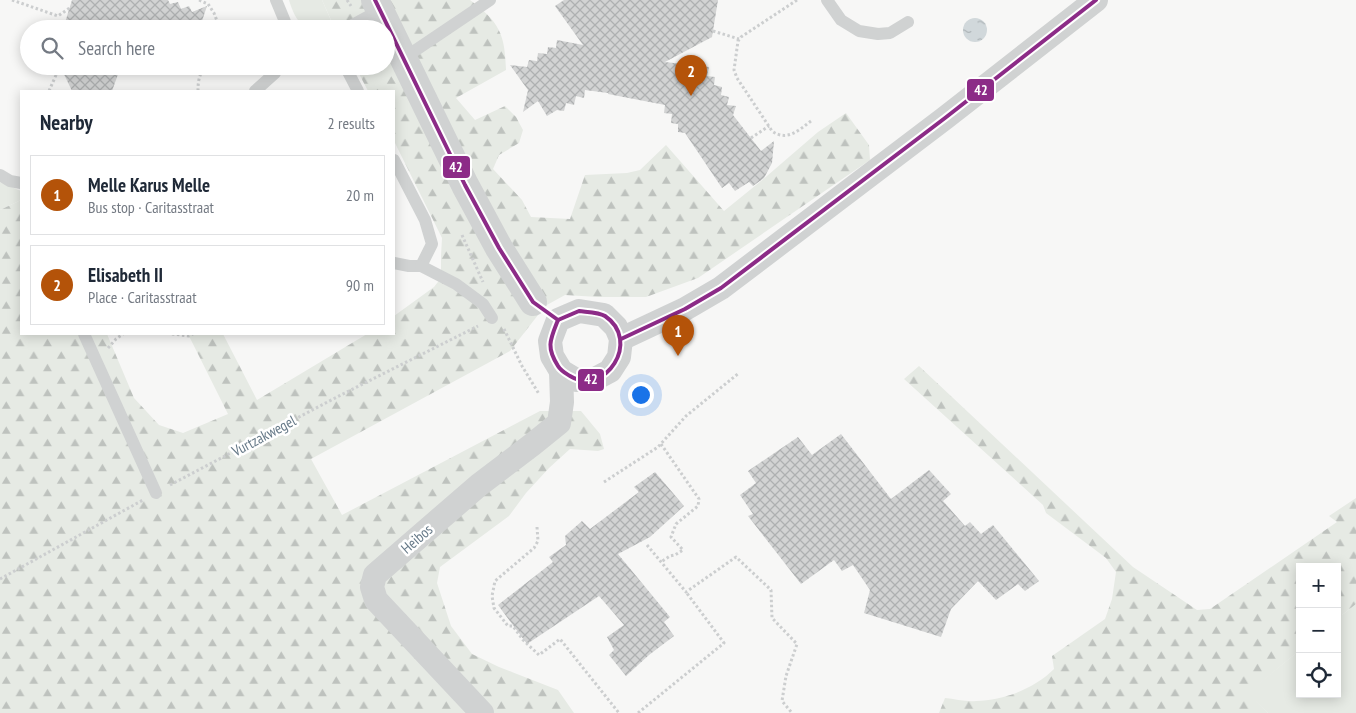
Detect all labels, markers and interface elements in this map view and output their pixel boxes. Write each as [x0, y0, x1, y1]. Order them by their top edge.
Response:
search box [20, 20, 395, 75]
icon: search [38, 34, 66, 62]
text: Search here [78, 36, 155, 60]
pin: 2 [675, 55, 707, 96]
line badge: 42 [966, 78, 995, 102]
text: 42 [974, 81, 988, 99]
text: Nearby [40, 109, 93, 136]
text: 2 results [328, 113, 375, 133]
line badge: 42 [442, 155, 471, 179]
text: 42 [449, 158, 463, 176]
text: Melle Karus Melle [88, 173, 210, 197]
text: 1 [53, 185, 61, 205]
text: 20 m [346, 185, 374, 205]
text: Bus stop · Caritasstraat [88, 197, 214, 217]
text: Elisabeth II [88, 263, 163, 287]
text: 2 [53, 275, 61, 295]
text: 90 m [346, 275, 374, 295]
text: Place · Caritasstraat [88, 287, 197, 307]
pin: 1 [662, 315, 694, 356]
line badge: 42 [577, 368, 605, 392]
text: 42 [584, 370, 598, 388]
your location [628, 382, 654, 408]
street label: Vurtzakwegel [228, 411, 299, 461]
street label: Heibos [397, 520, 436, 557]
map controls [1296, 563, 1341, 698]
button: + [1296, 563, 1341, 608]
button: − [1296, 608, 1341, 653]
button: locate [1296, 653, 1341, 698]

